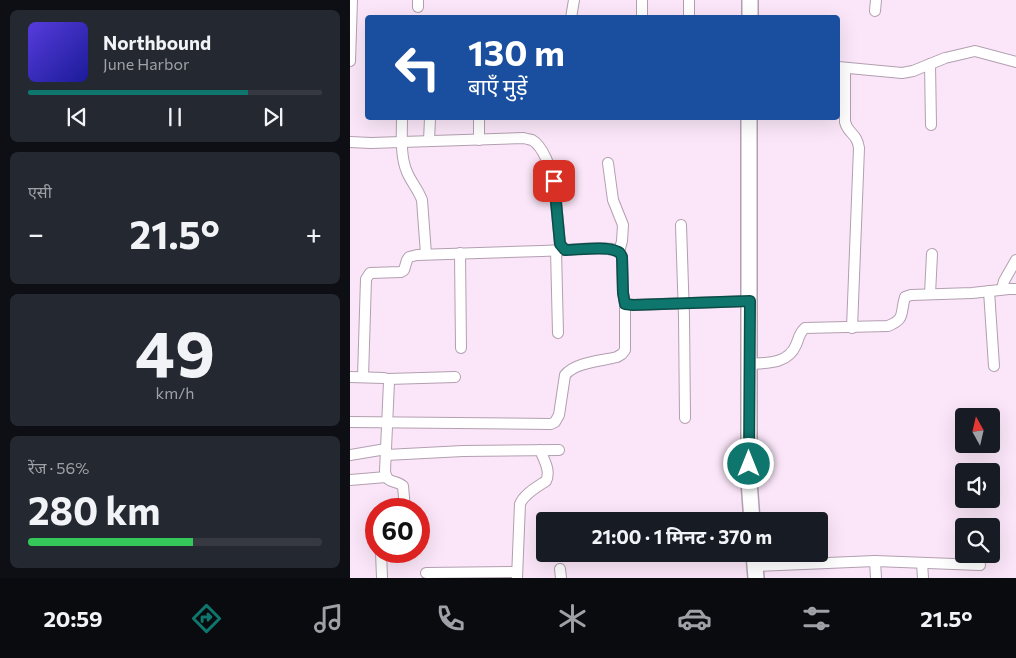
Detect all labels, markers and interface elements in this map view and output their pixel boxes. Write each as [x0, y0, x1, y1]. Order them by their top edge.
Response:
text: 130 m [468, 30, 565, 73]
text: Northbound [103, 31, 211, 54]
icon: left [385, 35, 450, 100]
text: June Harbor [103, 54, 189, 73]
text: बाएँ मुड़ें [468, 73, 528, 100]
icon: previous [63, 103, 91, 131]
icon: pause [161, 103, 189, 131]
icon: next [259, 103, 287, 131]
pin [533, 160, 575, 202]
icon: arrive [540, 167, 568, 195]
text: एसी [28, 182, 52, 201]
text: 21.5° [130, 210, 220, 257]
text: − [28, 216, 44, 250]
text: + [306, 216, 322, 250]
text: 49 [135, 311, 215, 390]
text: km/h [156, 383, 194, 402]
north arrow [955, 408, 1000, 452]
map controls [955, 408, 1000, 563]
position arrow [722, 437, 774, 489]
text: रेंज · 56% [28, 458, 89, 477]
button: sound [955, 463, 1000, 508]
text: 280 km [28, 486, 160, 533]
speed limit sign: 60 [365, 498, 430, 563]
button: search [955, 518, 1000, 563]
text: 21:00 · 1 मिनट · 370 m [592, 525, 772, 548]
icon: directions [189, 601, 224, 636]
icon: music [311, 601, 346, 636]
icon: phone [433, 601, 468, 636]
icon: climate [555, 601, 590, 636]
icon: car [677, 601, 712, 636]
icon: filters [799, 601, 834, 636]
text: 20:59 [43, 605, 103, 632]
text: 21.5° [920, 605, 973, 632]

